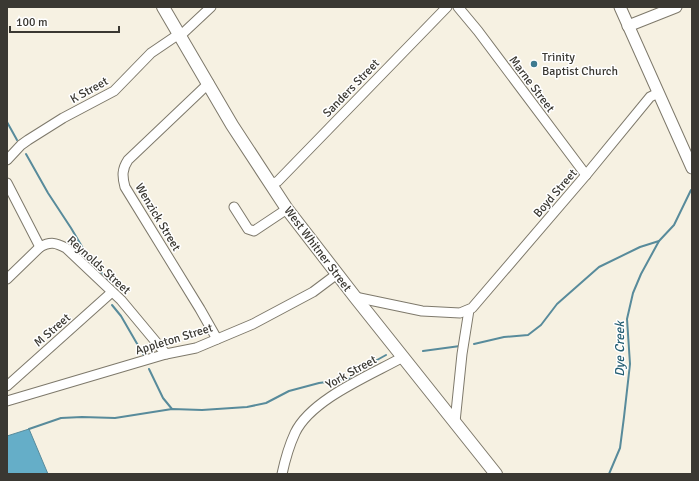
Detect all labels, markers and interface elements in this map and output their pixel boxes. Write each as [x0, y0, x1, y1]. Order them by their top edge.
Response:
scale bar [10, 8, 119, 34]
text: 100 m [16, 15, 48, 30]
place label: Trinity Baptist Church [542, 50, 618, 79]
street label: Marne Street [506, 53, 558, 115]
street label: Sanders Street [320, 56, 383, 121]
marker: Trinity Baptist Church [529, 59, 539, 69]
street label: K Street [68, 74, 111, 107]
street label: Boyd Street [530, 166, 580, 221]
street label: Wenzick Street [131, 181, 184, 254]
street label: West Whitner Street [281, 204, 355, 295]
street label: Reynolds Street [64, 233, 134, 298]
street label: M Street [31, 310, 74, 350]
water label: Dye Creek [612, 320, 628, 377]
street label: Appleton Street [134, 321, 215, 358]
street label: York Street [323, 352, 379, 393]

